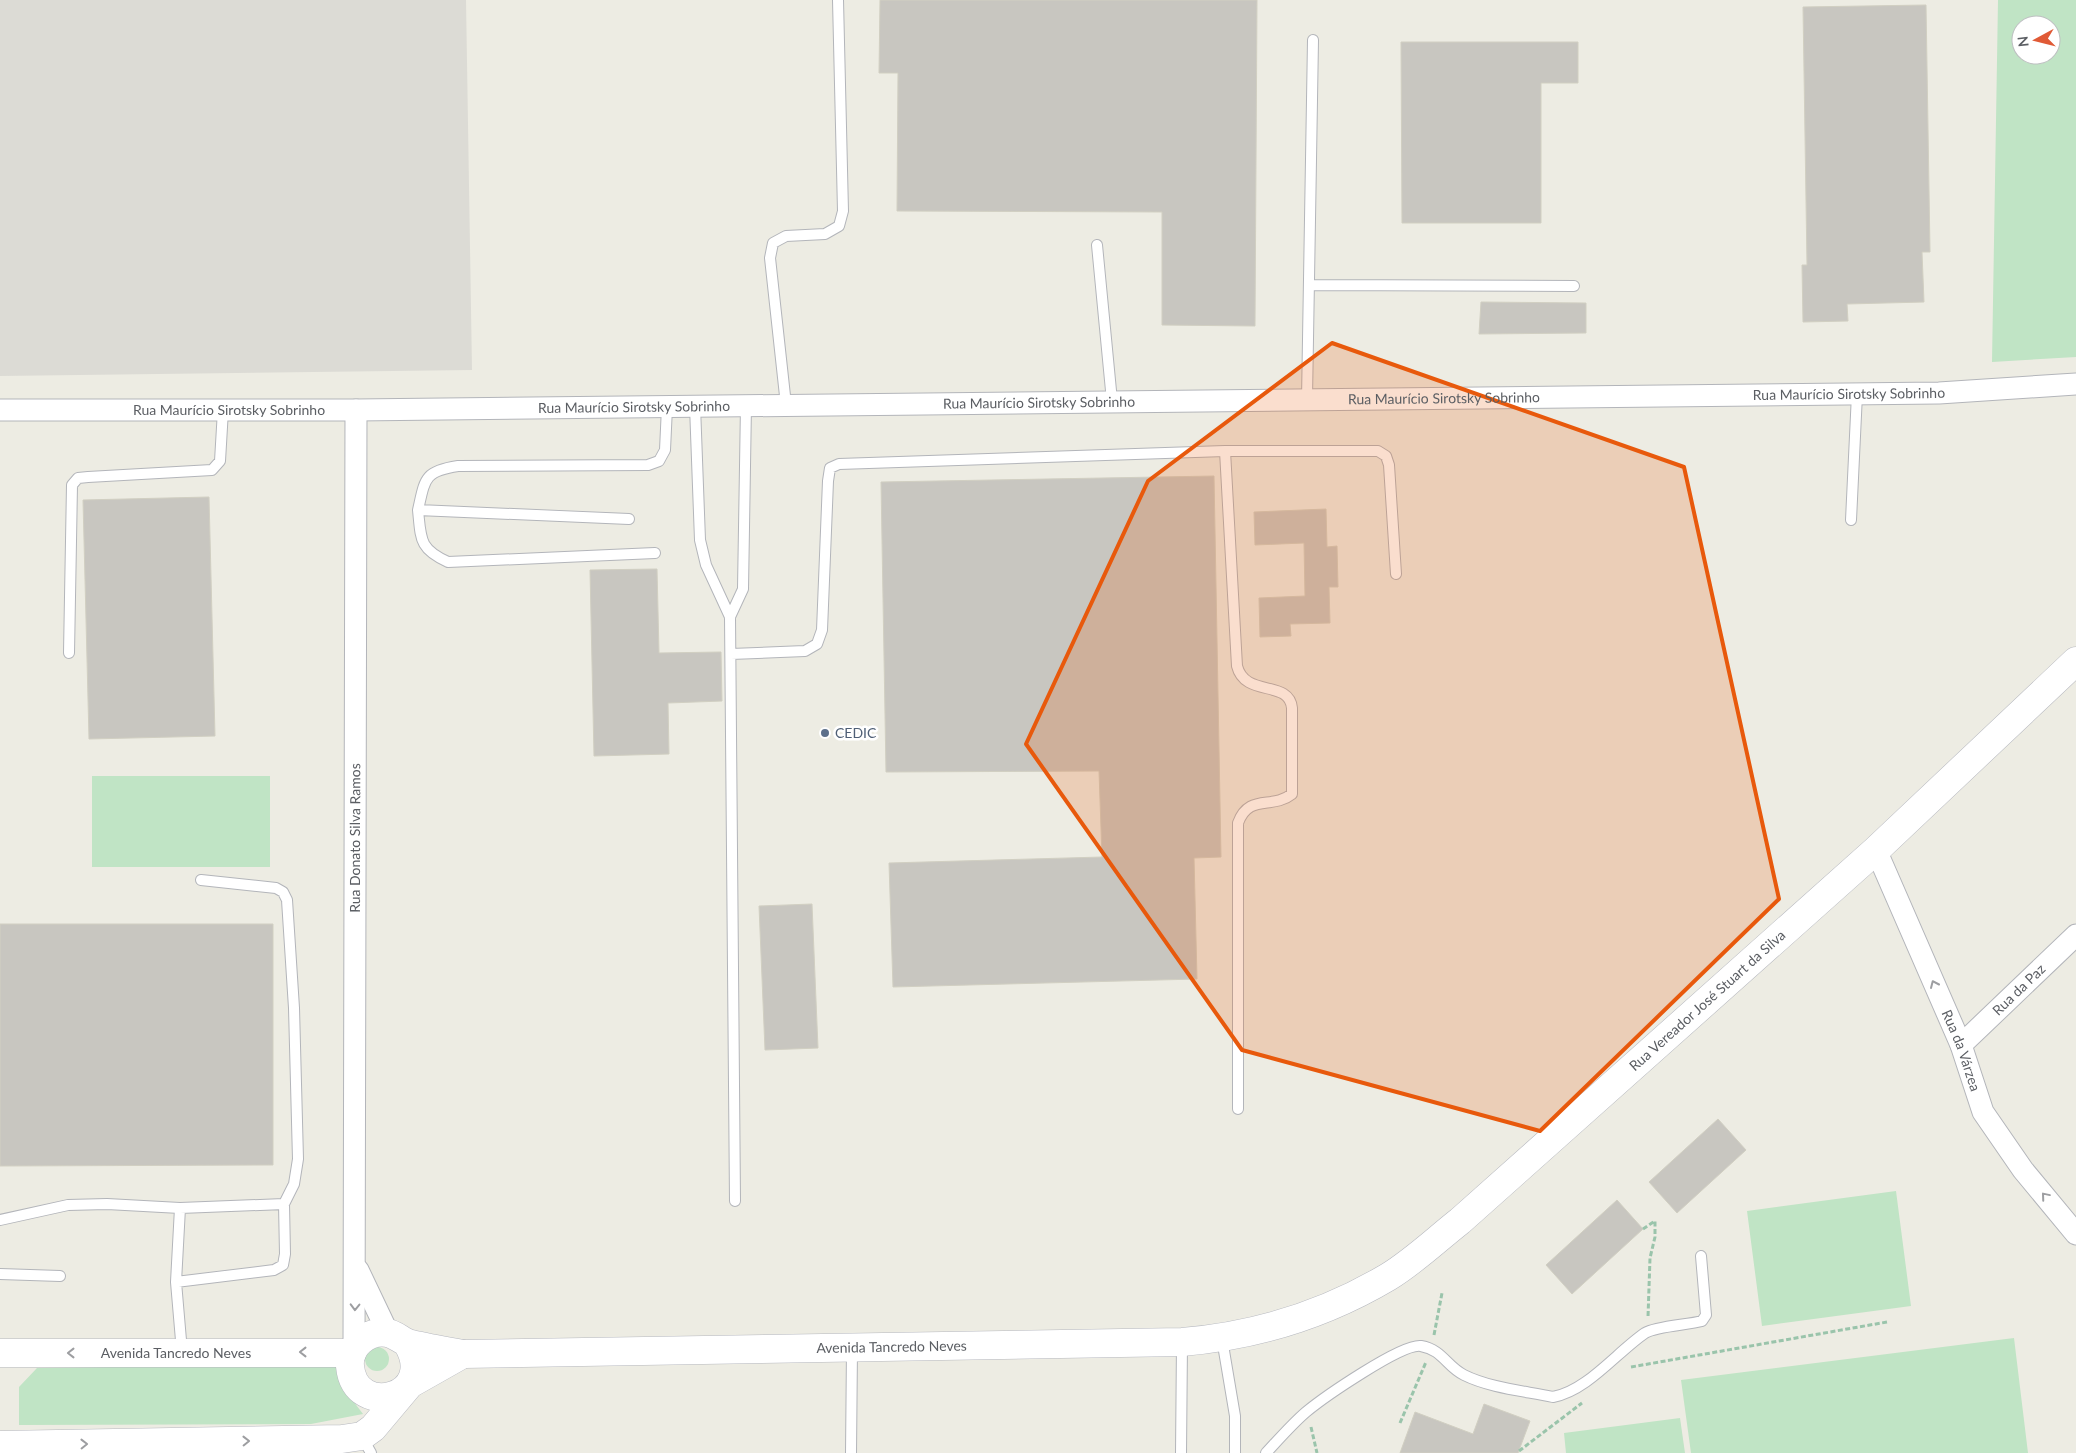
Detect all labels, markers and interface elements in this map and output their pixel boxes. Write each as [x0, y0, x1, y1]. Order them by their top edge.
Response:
north arrow [2011, 15, 2061, 65]
text: N [2014, 35, 2032, 48]
street label: Rua Maurício Sirotsky Sobrinho [1753, 384, 1946, 403]
street label: Rua Maurício Sirotsky Sobrinho [1348, 388, 1540, 407]
street label: Rua Maurício Sirotsky Sobrinho [943, 393, 1135, 412]
street label: Rua Maurício Sirotsky Sobrinho [538, 397, 730, 416]
street label: Rua Maurício Sirotsky Sobrinho [133, 401, 325, 418]
place label: CEDIC [835, 724, 877, 741]
marker: CEDIC [819, 727, 831, 739]
street label: Rua Donato Silva Ramos [346, 763, 363, 913]
street label: Rua Vereador José Stuart da Silva [1625, 926, 1789, 1074]
street label: Rua da Paz [1988, 960, 2048, 1019]
one-way arrow [1930, 980, 1941, 989]
street label: Rua da Várzea [1939, 1007, 1985, 1093]
one-way arrow [2042, 1193, 2050, 1202]
one-way arrow [350, 1304, 360, 1311]
street label: Avenida Tancredo Neves [816, 1337, 967, 1356]
street label: Avenida Tancredo Neves [101, 1344, 251, 1361]
one-way arrow [299, 1347, 306, 1357]
one-way arrow [66, 1348, 74, 1358]
one-way arrow [242, 1436, 250, 1446]
one-way arrow [80, 1439, 88, 1449]

